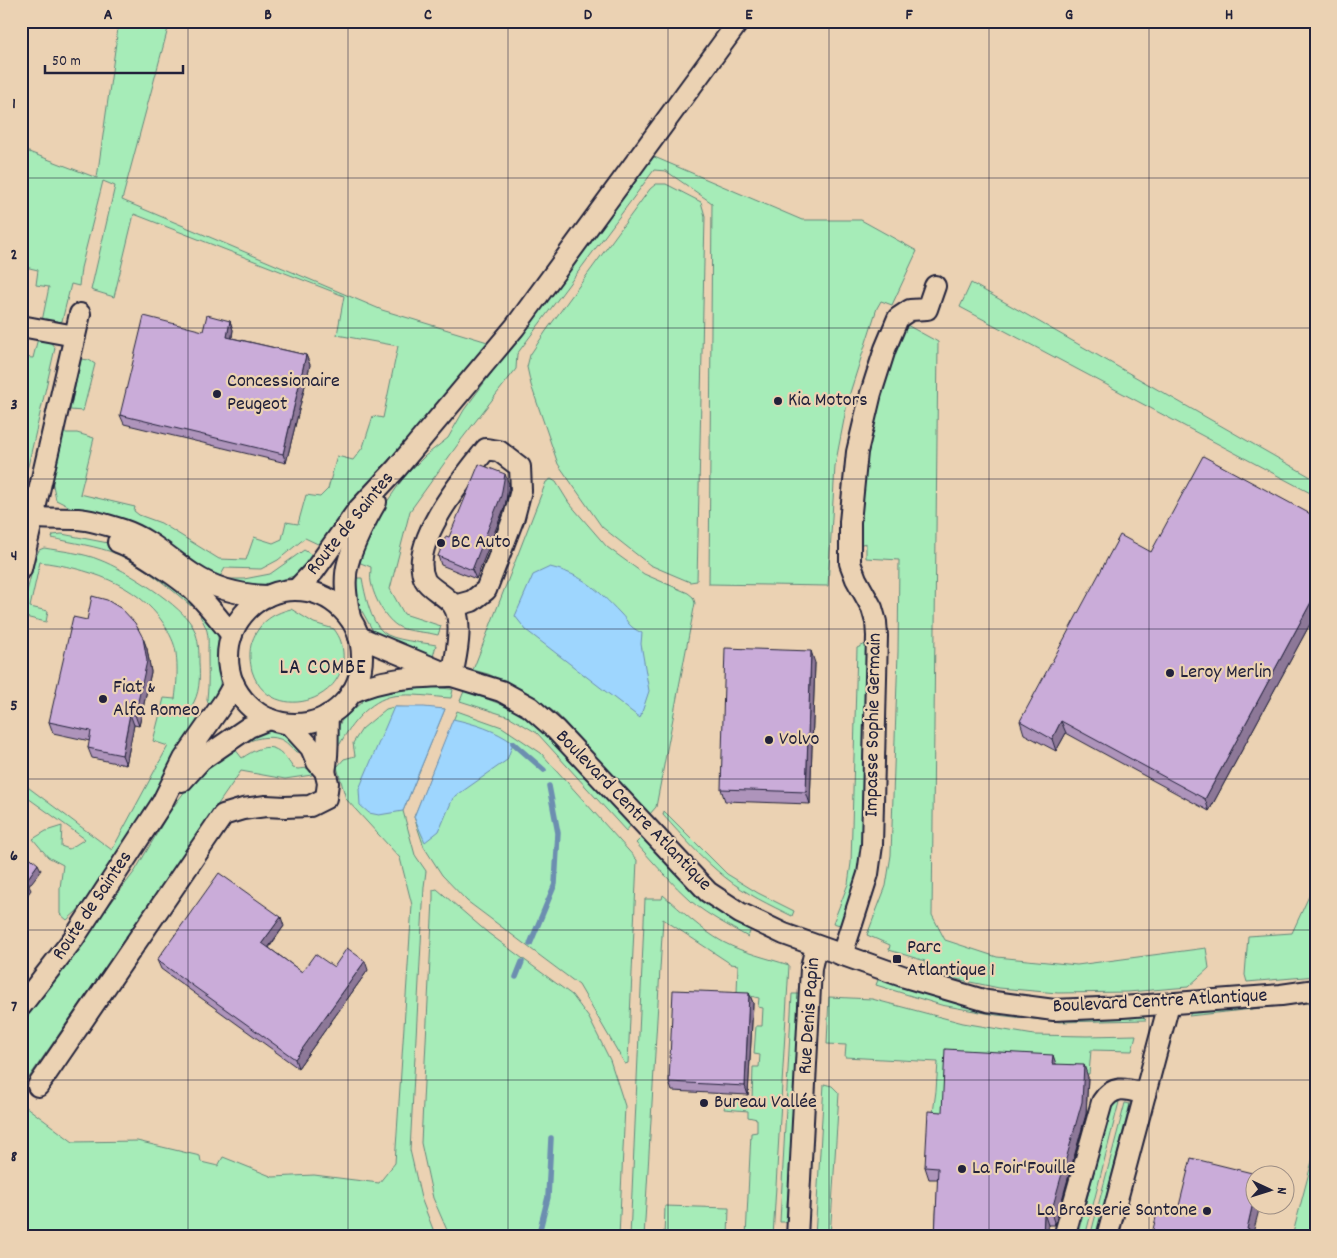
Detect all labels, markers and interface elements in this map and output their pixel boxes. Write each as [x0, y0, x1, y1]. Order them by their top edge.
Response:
text: A [104, 4, 113, 27]
text: B [264, 4, 272, 27]
text: C [424, 4, 432, 27]
text: D [584, 4, 593, 27]
text: E [745, 4, 753, 27]
text: F [905, 4, 913, 27]
text: G [1065, 4, 1073, 27]
text: H [1225, 4, 1233, 27]
scale bar [45, 42, 182, 74]
text: 50 m [52, 51, 81, 73]
text: 1 [12, 93, 16, 116]
text: 2 [11, 244, 18, 267]
place label: Concessionaire Peugeot [227, 368, 340, 419]
place label: Kia Motors [788, 387, 868, 415]
marker: Concessionaire Peugeot [211, 388, 223, 400]
text: 3 [10, 394, 18, 417]
marker: Kia Motors [772, 395, 784, 407]
street label: Route de Saintes [300, 466, 402, 582]
place label: BC Auto [451, 529, 511, 557]
marker: BC Auto [435, 537, 447, 549]
text: 4 [11, 545, 17, 568]
street label: Impasse Sophie Germain [858, 633, 890, 817]
district label: LA COMBE [279, 654, 367, 684]
place label: Leroy Merlin [1180, 659, 1272, 687]
marker: Leroy Merlin [1164, 667, 1176, 679]
place label: Fiat & Alfa Romeo [113, 674, 200, 725]
marker: Fiat & Alfa Romeo [97, 693, 109, 705]
text: 5 [10, 695, 18, 718]
street label: Boulevard Centre Atlantique [548, 724, 718, 898]
place label: Volvo [779, 726, 820, 754]
marker: Volvo [763, 734, 775, 746]
text: 6 [10, 845, 18, 868]
street label: Route de Saintes [46, 846, 140, 966]
place label: Parc Atlantique 1 [907, 934, 995, 985]
marker: Parc Atlantique 1 [891, 953, 903, 965]
street label: Rue Denis Papin [792, 956, 828, 1076]
street label: Boulevard Centre Atlantique [1052, 982, 1268, 1022]
text: 7 [11, 996, 17, 1019]
place label: Bureau Vallée [714, 1089, 817, 1117]
marker: Bureau Vallée [698, 1097, 710, 1109]
text: 8 [11, 1146, 18, 1169]
place label: La Foir'Fouille [972, 1155, 1076, 1183]
marker: La Foir'Fouille [956, 1163, 968, 1175]
north arrow [1244, 1166, 1294, 1216]
text: N [1271, 1187, 1291, 1195]
place label: La Brasserie Santone [1037, 1197, 1197, 1225]
marker: La Brasserie Santone [1201, 1205, 1213, 1217]

